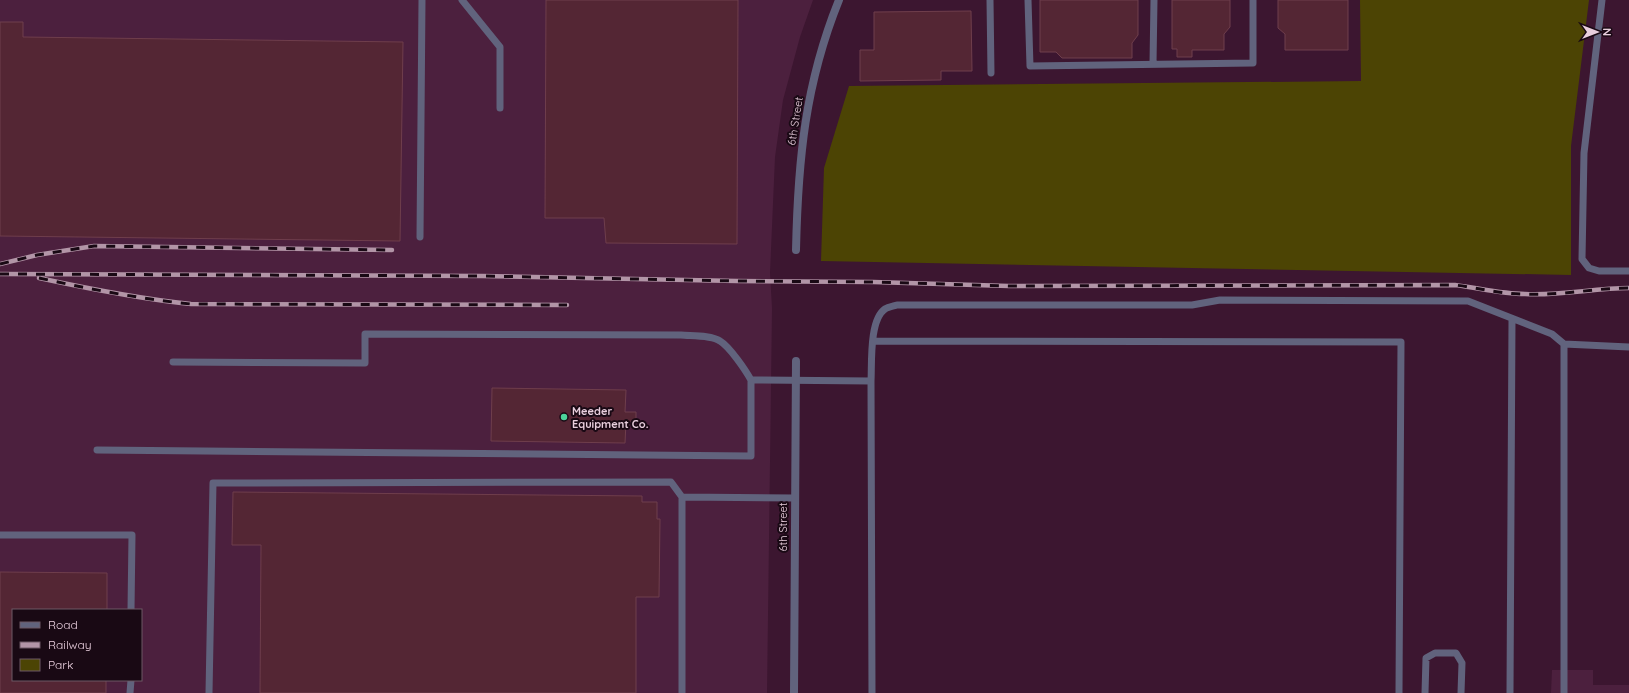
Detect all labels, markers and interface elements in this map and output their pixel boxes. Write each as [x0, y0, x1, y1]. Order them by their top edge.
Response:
north arrow [1577, 12, 1617, 52]
text: N [1600, 28, 1614, 36]
street label: 6th Street [784, 95, 806, 146]
place label: Meeder Equipment Co. [572, 404, 649, 431]
marker: Meeder Equipment Co. [559, 412, 569, 422]
street label: 6th Street [776, 502, 790, 551]
legend [12, 609, 142, 681]
text: Road [48, 617, 78, 632]
text: Railway [48, 637, 92, 652]
text: Park [48, 657, 73, 672]

